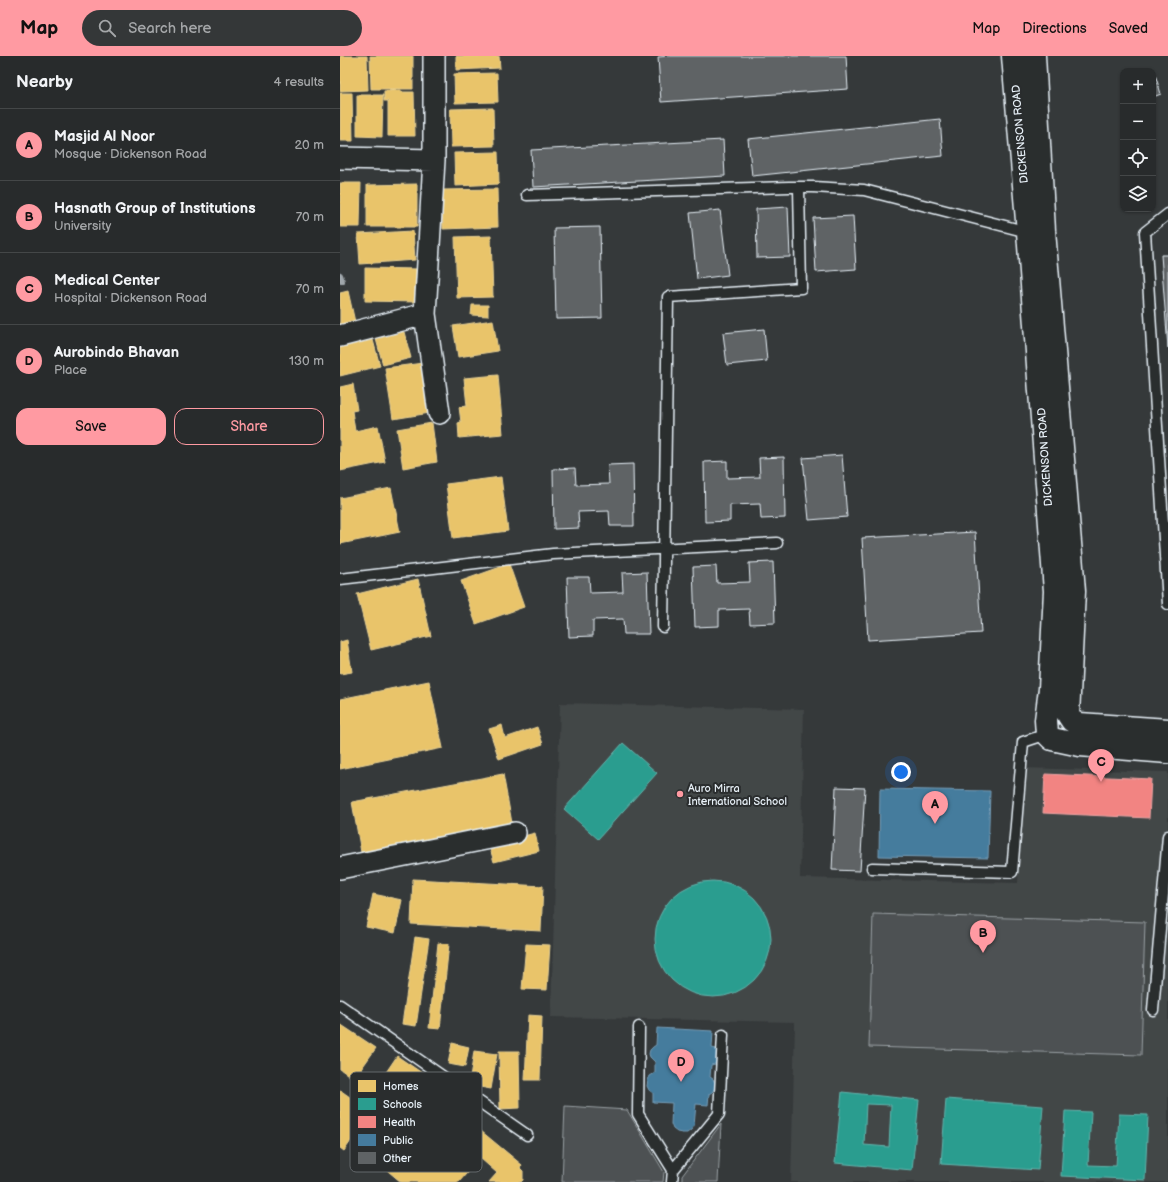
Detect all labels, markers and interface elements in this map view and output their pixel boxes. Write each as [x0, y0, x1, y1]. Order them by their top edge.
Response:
search box [82, 10, 362, 46]
text: Map [20, 17, 58, 40]
icon: search [96, 17, 118, 39]
text: Search here [128, 19, 211, 38]
text: Map [972, 20, 1000, 37]
text: Directions [1022, 20, 1087, 37]
text: Saved [1109, 20, 1148, 37]
map controls [1120, 68, 1156, 212]
button: + [1120, 68, 1156, 104]
text: Nearby [16, 72, 73, 92]
text: 4 results [274, 74, 324, 90]
street label: DICKENSON ROAD [1009, 84, 1031, 184]
button: − [1120, 104, 1156, 140]
text: Masjid Al Noor [54, 127, 155, 146]
text: A [25, 137, 33, 153]
text: 20 m [294, 137, 324, 153]
button: locate [1120, 140, 1156, 176]
text: Mosque · Dickenson Road [54, 146, 207, 162]
button: layers [1120, 176, 1156, 212]
text: Hasnath Group of Institutions [54, 199, 256, 218]
text: B [24, 209, 34, 225]
text: 70 m [296, 209, 324, 225]
text: University [54, 218, 111, 234]
text: Medical Center [54, 271, 160, 290]
text: C [24, 281, 34, 297]
text: 70 m [296, 281, 324, 297]
text: Hospital · Dickenson Road [54, 290, 207, 306]
text: Aurobindo Bhavan [54, 343, 179, 362]
text: D [24, 353, 34, 369]
text: 130 m [289, 353, 324, 369]
text: Place [54, 362, 87, 378]
street label: DICKENSON ROAD [1035, 407, 1055, 507]
button: Save [16, 408, 166, 445]
button: Share [174, 408, 324, 445]
pin: C [1088, 749, 1114, 782]
your location [891, 762, 911, 782]
place label: Auro Mirra International School [688, 782, 787, 808]
marker: Auro Mirra International School [675, 789, 685, 799]
pin: A [922, 791, 948, 824]
pin: B [970, 920, 996, 953]
pin: D [668, 1049, 694, 1082]
legend [350, 1072, 482, 1172]
text: Homes [383, 1080, 419, 1093]
text: Schools [383, 1098, 423, 1111]
text: Health [383, 1116, 416, 1129]
text: Public [383, 1134, 413, 1147]
text: Other [383, 1152, 412, 1165]

